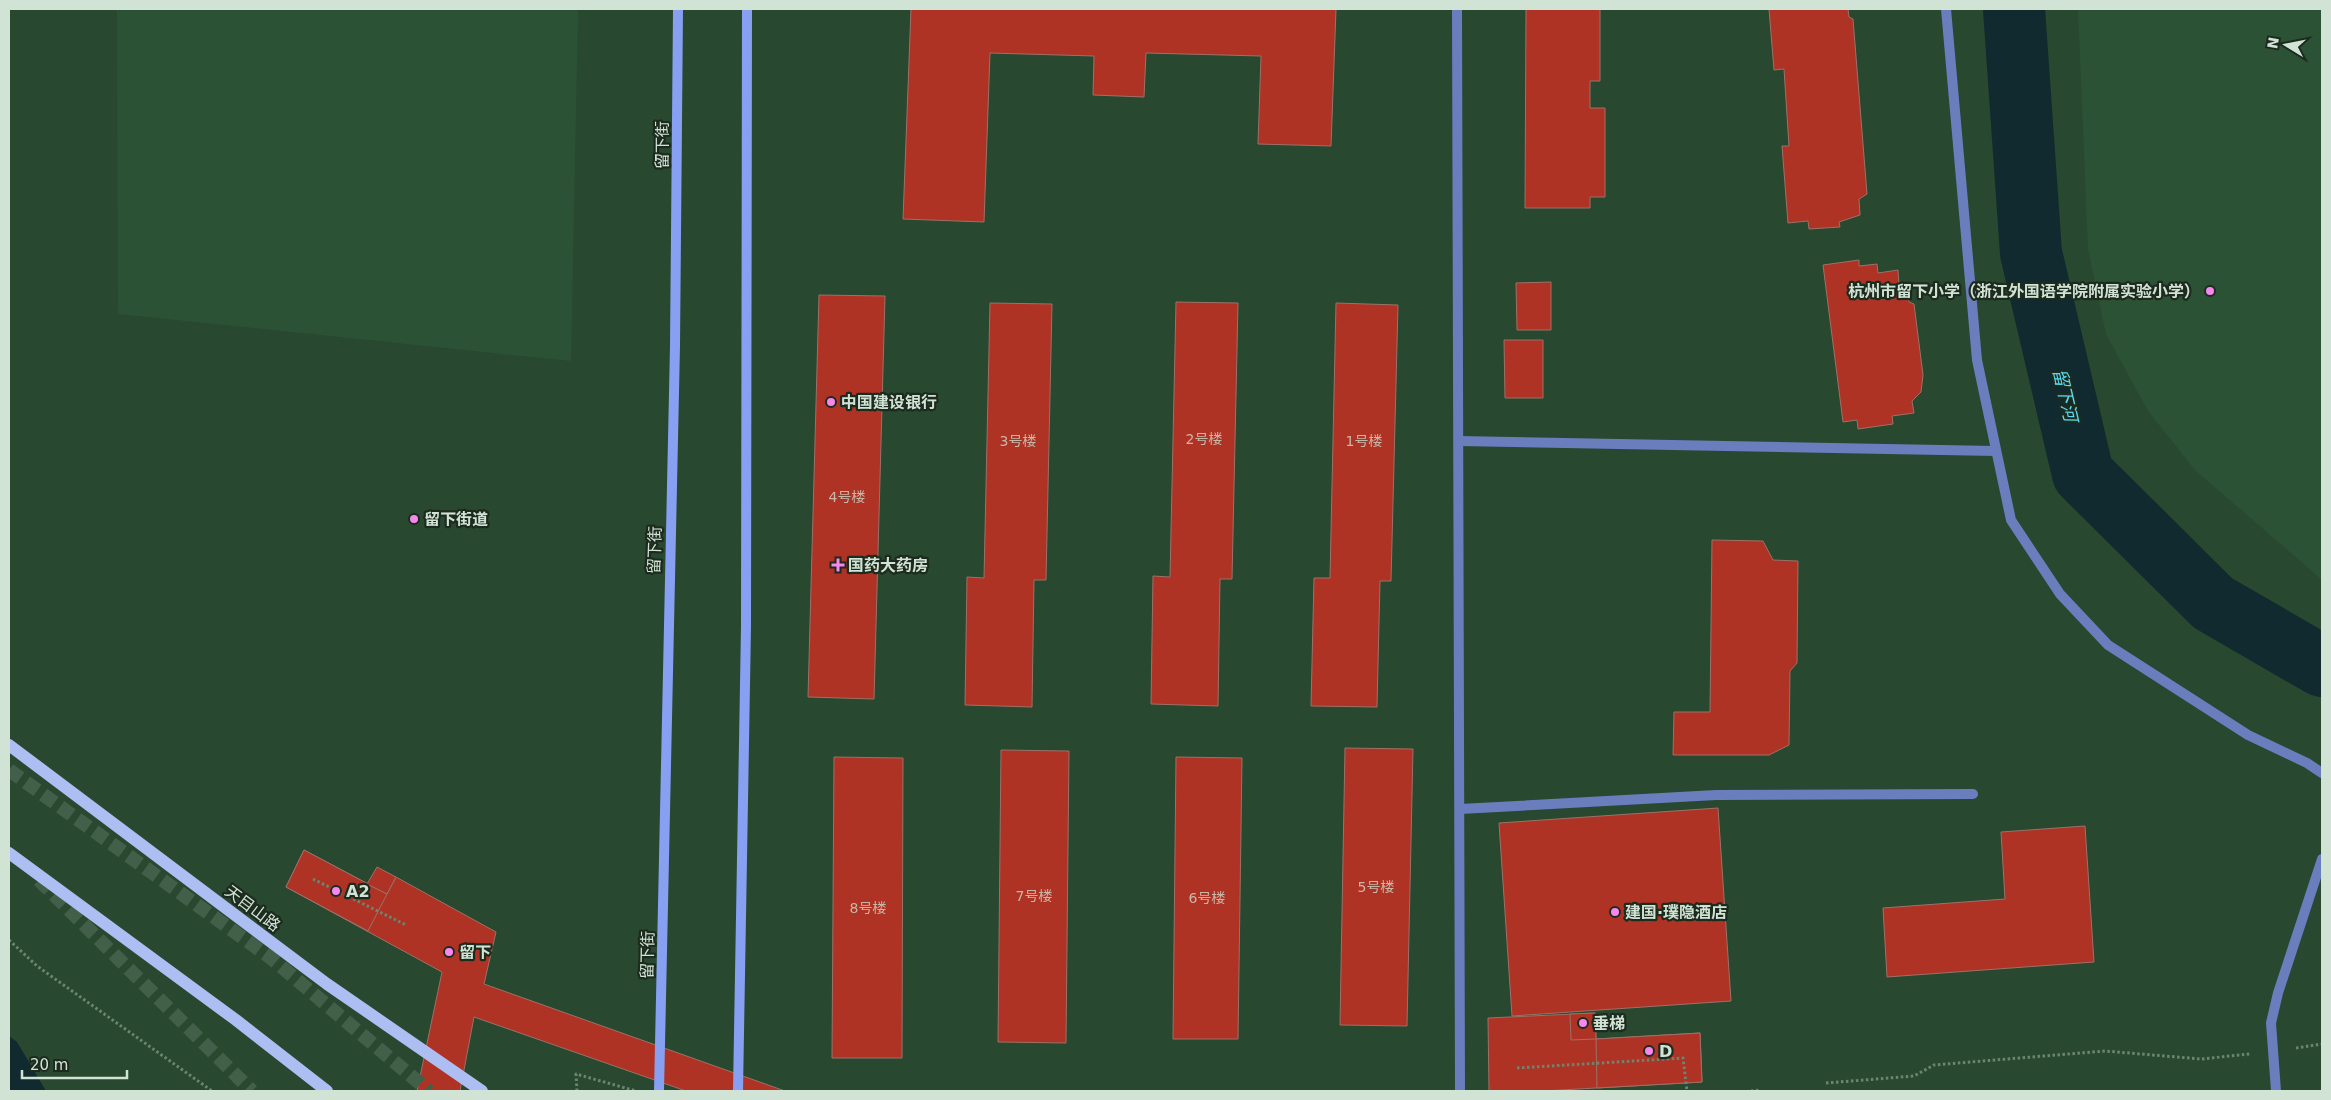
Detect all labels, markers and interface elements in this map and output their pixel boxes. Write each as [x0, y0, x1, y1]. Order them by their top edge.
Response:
north arrow [2261, 20, 2311, 70]
text: N [2264, 36, 2282, 50]
street label: 留下街 [653, 121, 672, 169]
place label: 杭州市留下小学（浙江外国语学院附属实验小学） [1848, 282, 2200, 301]
marker: 杭州市留下小学（浙江外国语学院附属实验小学） [2204, 285, 2216, 297]
water label: 留下河 [2049, 366, 2082, 426]
place label: 中国建设银行 [841, 393, 937, 412]
marker: 中国建设银行 [825, 396, 837, 408]
house number: 2号楼 [1186, 431, 1222, 447]
house number: 3号楼 [1000, 433, 1036, 449]
house number: 1号楼 [1346, 433, 1382, 449]
house number: 4号楼 [829, 489, 865, 505]
place label: 留下街道 [424, 510, 488, 529]
marker: 留下街道 [408, 513, 420, 525]
street label: 留下街 [644, 526, 665, 574]
place label: 国药大药房 [848, 556, 928, 575]
marker: 国药大药房 [832, 559, 844, 571]
house number: 5号楼 [1358, 879, 1394, 895]
street label: 天目山路 [221, 882, 284, 935]
place label: A2 [346, 882, 370, 901]
marker: A2 [330, 885, 342, 897]
house number: 7号楼 [1016, 888, 1052, 904]
house number: 6号楼 [1189, 890, 1225, 906]
house number: 8号楼 [850, 900, 886, 916]
place label: 建国·璞隐酒店 [1625, 903, 1727, 922]
marker: 建国·璞隐酒店 [1609, 906, 1621, 918]
street label: 留下街 [638, 931, 657, 979]
place label: 留下 [459, 943, 491, 962]
marker: 留下 [443, 946, 455, 958]
place label: 垂梯 [1593, 1014, 1625, 1033]
marker: 垂梯 [1577, 1017, 1589, 1029]
place label: D [1659, 1042, 1672, 1061]
marker: D [1643, 1045, 1655, 1057]
scale bar [22, 1048, 128, 1080]
text: 20 m [30, 1056, 68, 1074]

